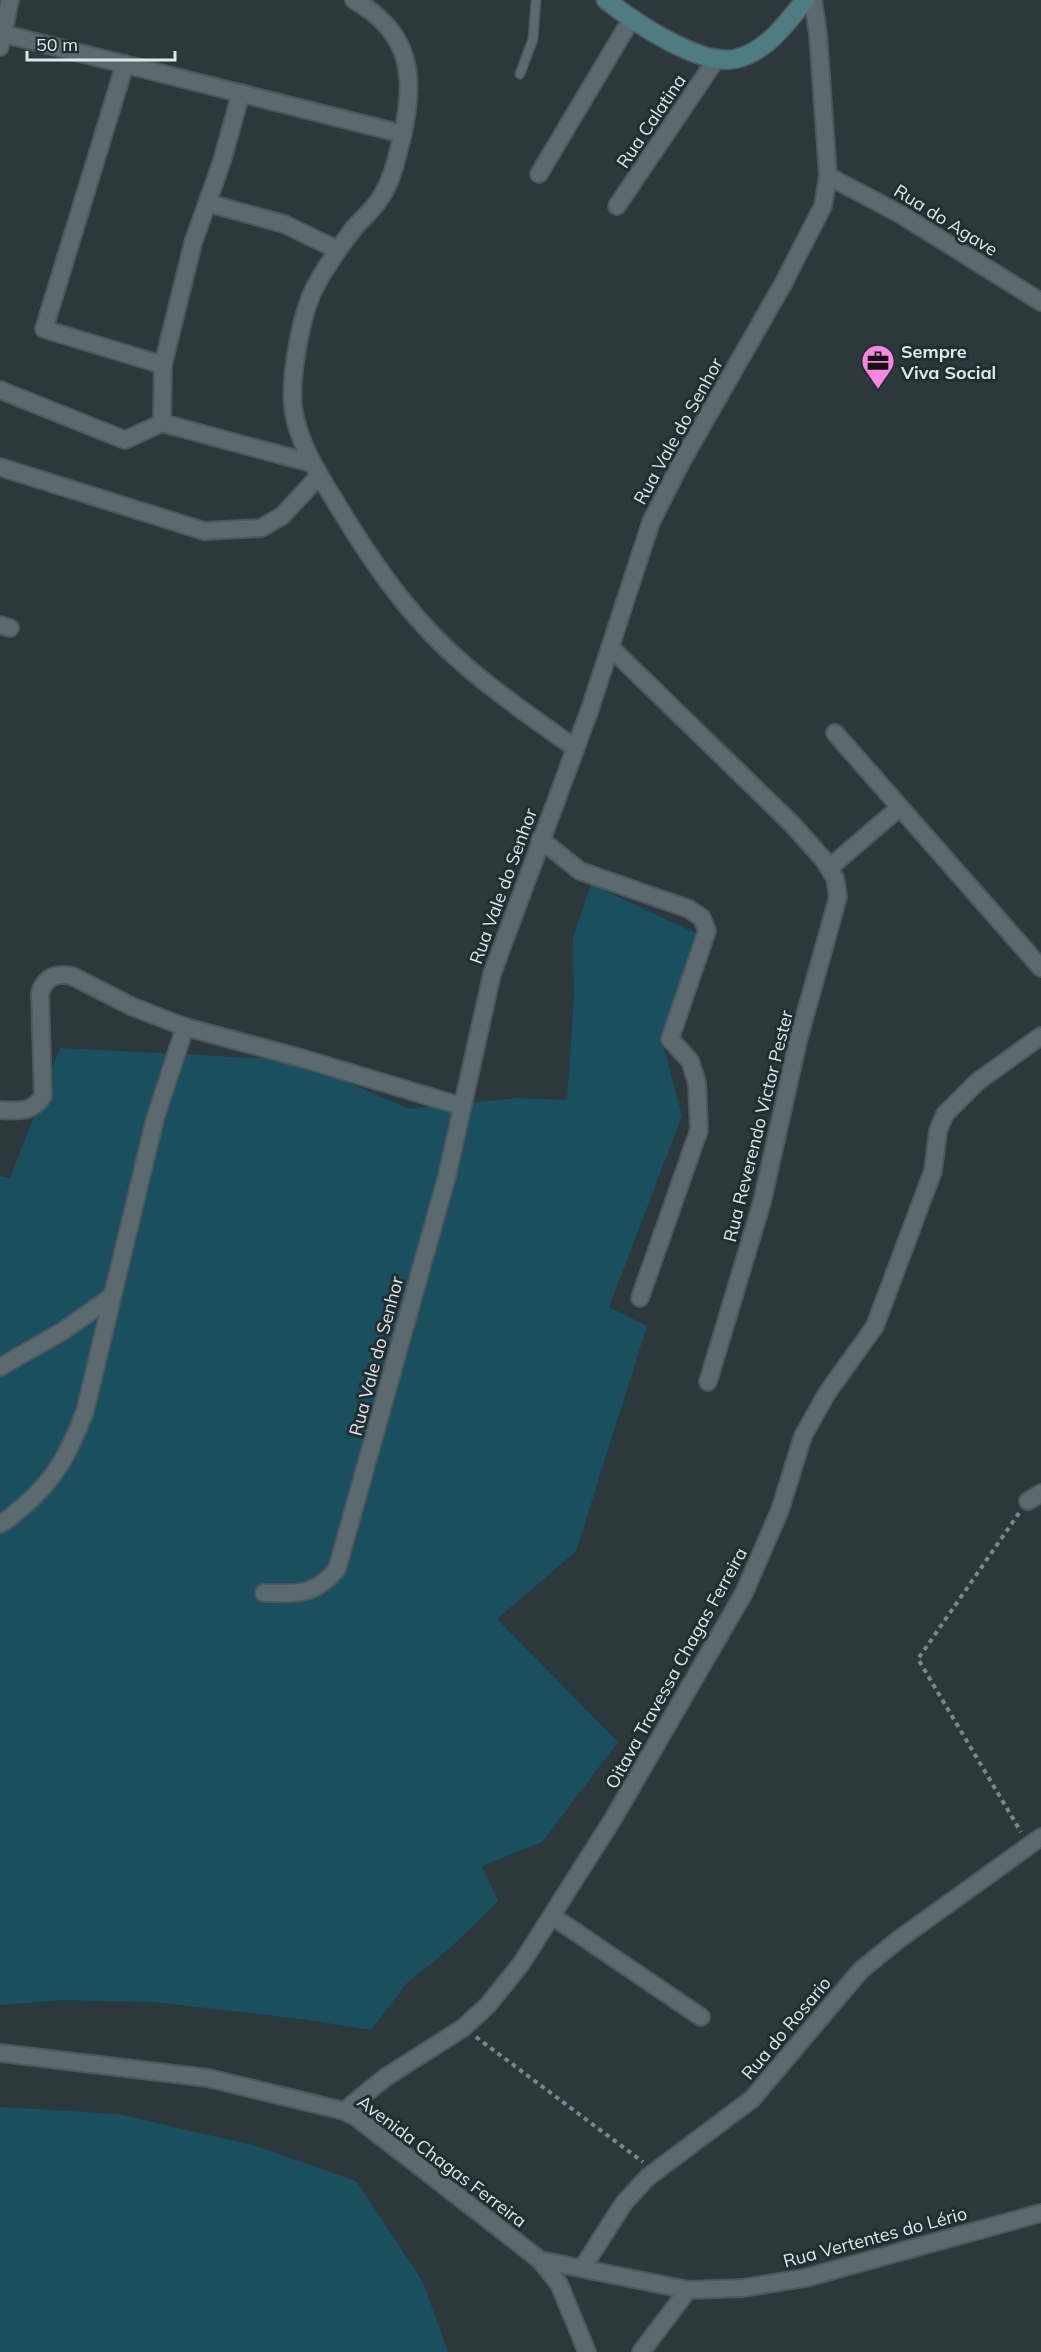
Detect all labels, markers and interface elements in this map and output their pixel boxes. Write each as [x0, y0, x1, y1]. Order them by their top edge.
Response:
scale bar [27, 24, 176, 62]
text: 50 m [36, 33, 78, 56]
street label: Rua Calatina [611, 70, 691, 172]
street label: Rua do Agave [890, 179, 1002, 261]
place label: Sempre Viva Social [900, 340, 996, 384]
office icon: Sempre Viva Social [860, 343, 896, 390]
street label: Rua Vale do Senhor [628, 353, 728, 508]
street label: Rua Vale do Senhor [464, 805, 542, 967]
street label: Rua Reverendo Victor Pester [718, 1007, 798, 1244]
street label: Rua Vale do Senhor [344, 1273, 408, 1438]
street label: Oitava Travessa Chagas Ferreira [600, 1543, 752, 1793]
street label: Rua do Rosario [736, 1972, 836, 2084]
street label: Avenida Chagas Ferreira [353, 2090, 531, 2232]
street label: Rua Vertentes do Lério [781, 2201, 969, 2273]

